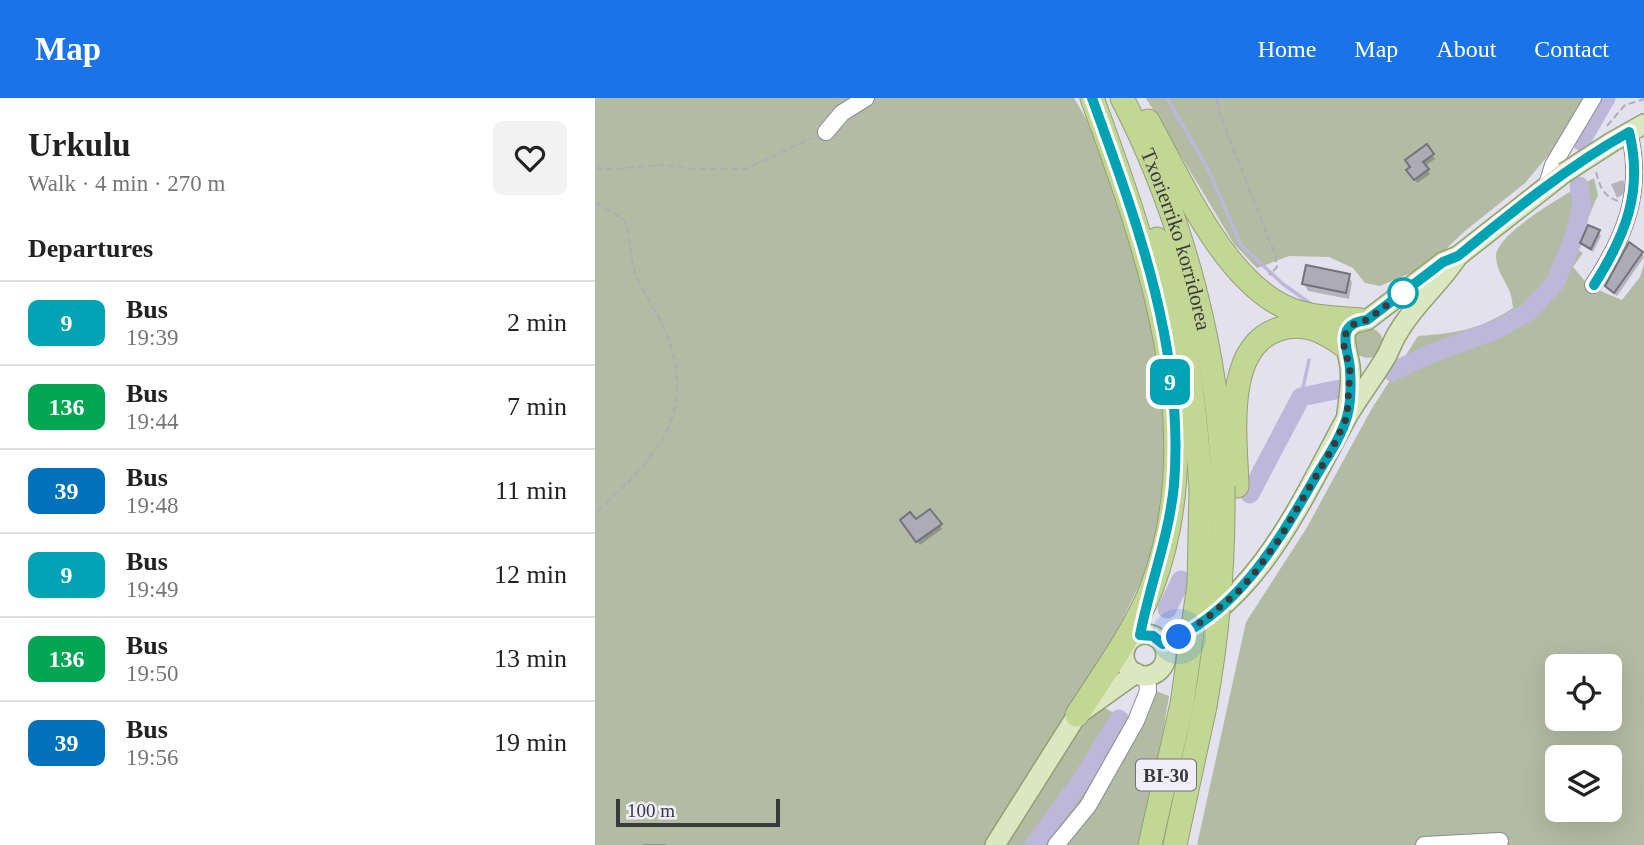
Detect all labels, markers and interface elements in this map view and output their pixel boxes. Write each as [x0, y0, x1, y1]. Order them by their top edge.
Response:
text: Map [35, 31, 101, 67]
text: Home [1258, 36, 1316, 62]
text: Map [1354, 36, 1398, 62]
text: About [1436, 36, 1496, 62]
text: Contact [1534, 36, 1609, 62]
button: heart [493, 121, 567, 195]
text: Urkulu [28, 127, 131, 163]
street label: Txorierriko korridorea [1136, 145, 1216, 333]
text: Walk · 4 min · 270 m [28, 171, 225, 196]
text: Departures [28, 234, 153, 263]
unlabelled marker [1388, 278, 1418, 308]
text: Bus [126, 295, 168, 324]
text: 2 min [507, 308, 567, 337]
text: 9 [61, 310, 73, 336]
text: 19:39 [126, 325, 178, 350]
line badge: 9 [1147, 359, 1193, 405]
text: 9 [1164, 369, 1176, 395]
text: Bus [126, 379, 168, 408]
text: 7 min [507, 392, 567, 421]
text: 136 [49, 394, 85, 420]
text: 19:44 [126, 409, 178, 434]
text: Bus [126, 463, 168, 492]
text: 11 min [495, 476, 567, 505]
text: 39 [55, 478, 79, 504]
text: 19:48 [126, 493, 178, 518]
text: Bus [126, 547, 168, 576]
text: 12 min [494, 560, 567, 589]
text: 9 [61, 562, 73, 588]
text: 19:49 [126, 577, 178, 602]
your location [1161, 619, 1196, 654]
text: Bus [126, 631, 168, 660]
text: 13 min [494, 644, 567, 673]
text: 136 [49, 646, 85, 672]
map controls [1545, 654, 1622, 822]
button: locate [1545, 654, 1622, 731]
text: 19:50 [126, 661, 178, 686]
text: Bus [126, 715, 168, 744]
text: 19 min [494, 728, 567, 757]
text: 39 [55, 730, 79, 756]
text: 19:56 [126, 745, 178, 770]
button: layers [1545, 745, 1622, 822]
road number: BI-30 [1136, 760, 1196, 790]
scale bar [616, 796, 781, 828]
text: 100 m [627, 800, 675, 821]

